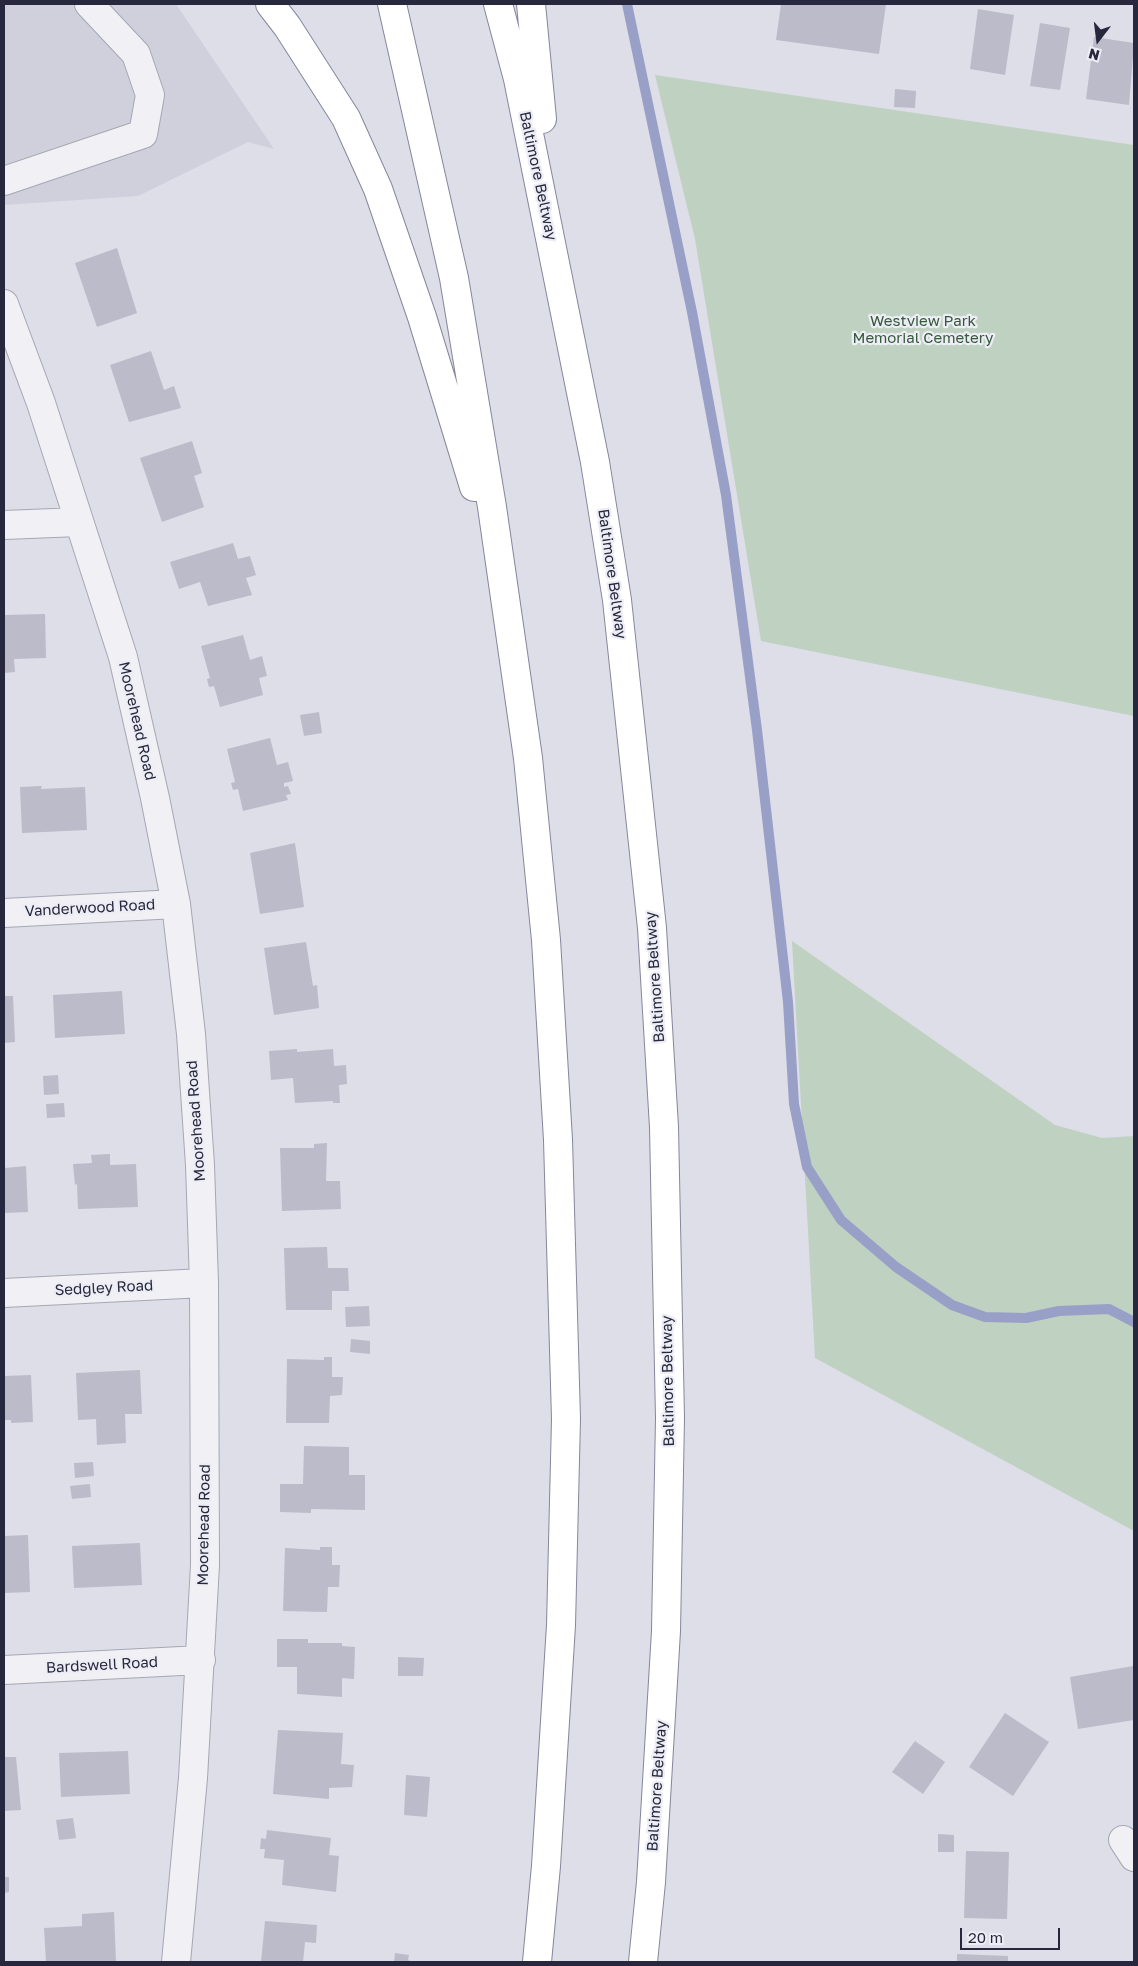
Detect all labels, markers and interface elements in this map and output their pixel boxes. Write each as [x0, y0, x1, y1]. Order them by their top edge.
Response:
north arrow [1073, 15, 1123, 65]
text: N [1087, 45, 1101, 65]
street label: Baltimore Beltway [516, 110, 560, 242]
park label: Westview Park Memorial Cemetery [852, 312, 994, 347]
street label: Baltimore Beltway [594, 508, 630, 640]
street label: Moorehead Road [115, 660, 159, 782]
street label: Vanderwood Road [24, 896, 156, 920]
street label: Baltimore Beltway [641, 911, 669, 1043]
street label: Moorehead Road [183, 1060, 209, 1182]
street label: Sedgley Road [54, 1276, 154, 1300]
street label: Baltimore Beltway [658, 1315, 678, 1447]
street label: Moorehead Road [194, 1464, 214, 1586]
street label: Bardswell Road [46, 1653, 158, 1677]
street label: Baltimore Beltway [643, 1720, 671, 1852]
scale bar [963, 1918, 1063, 1950]
text: 20 m [968, 1928, 1003, 1946]

